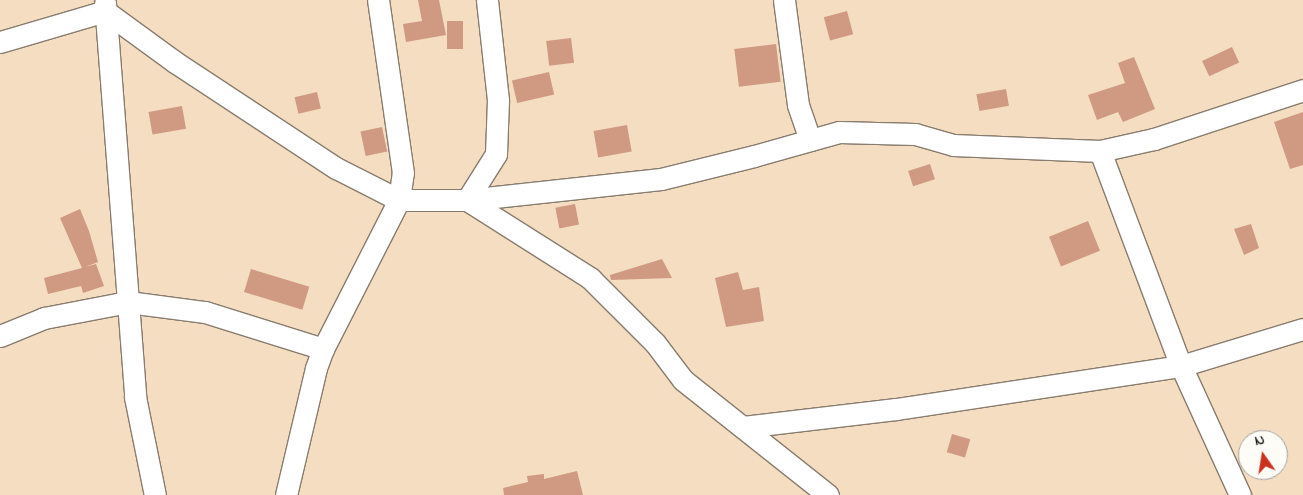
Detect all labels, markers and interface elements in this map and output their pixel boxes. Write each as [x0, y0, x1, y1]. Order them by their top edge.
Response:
north arrow [1238, 430, 1288, 480]
text: N [1253, 430, 1267, 452]

